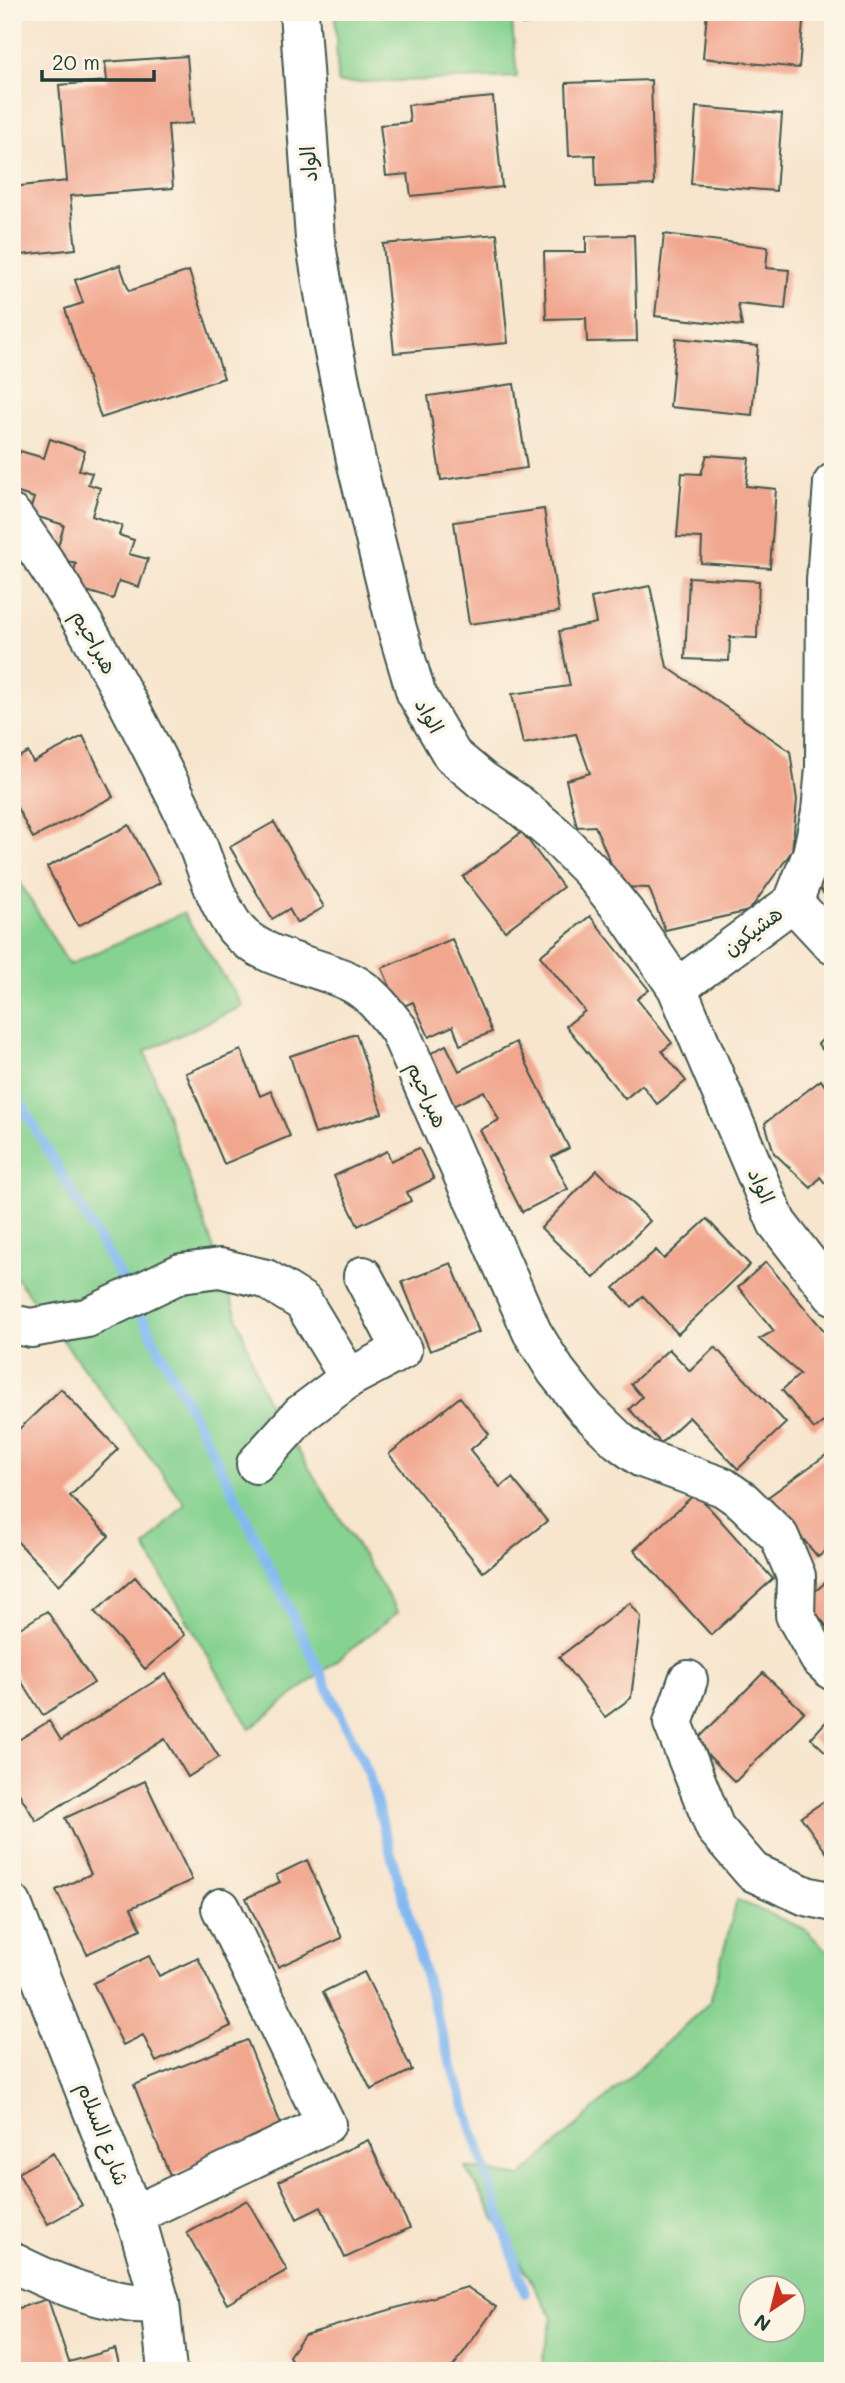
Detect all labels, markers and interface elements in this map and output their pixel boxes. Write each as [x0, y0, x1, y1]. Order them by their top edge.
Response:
scale bar [42, 38, 154, 82]
text: 20 m [52, 48, 100, 75]
street label: الواد [293, 145, 323, 183]
street label: هبراحيم [63, 604, 124, 680]
street label: الواد [409, 693, 451, 738]
street label: هشيكون [717, 899, 788, 962]
street label: هبراحيم [398, 1057, 455, 1133]
street label: الواد [742, 1163, 782, 1208]
street label: شارع السلام [69, 2078, 136, 2190]
north arrow [736, 2274, 806, 2344]
text: N [749, 2309, 775, 2338]

